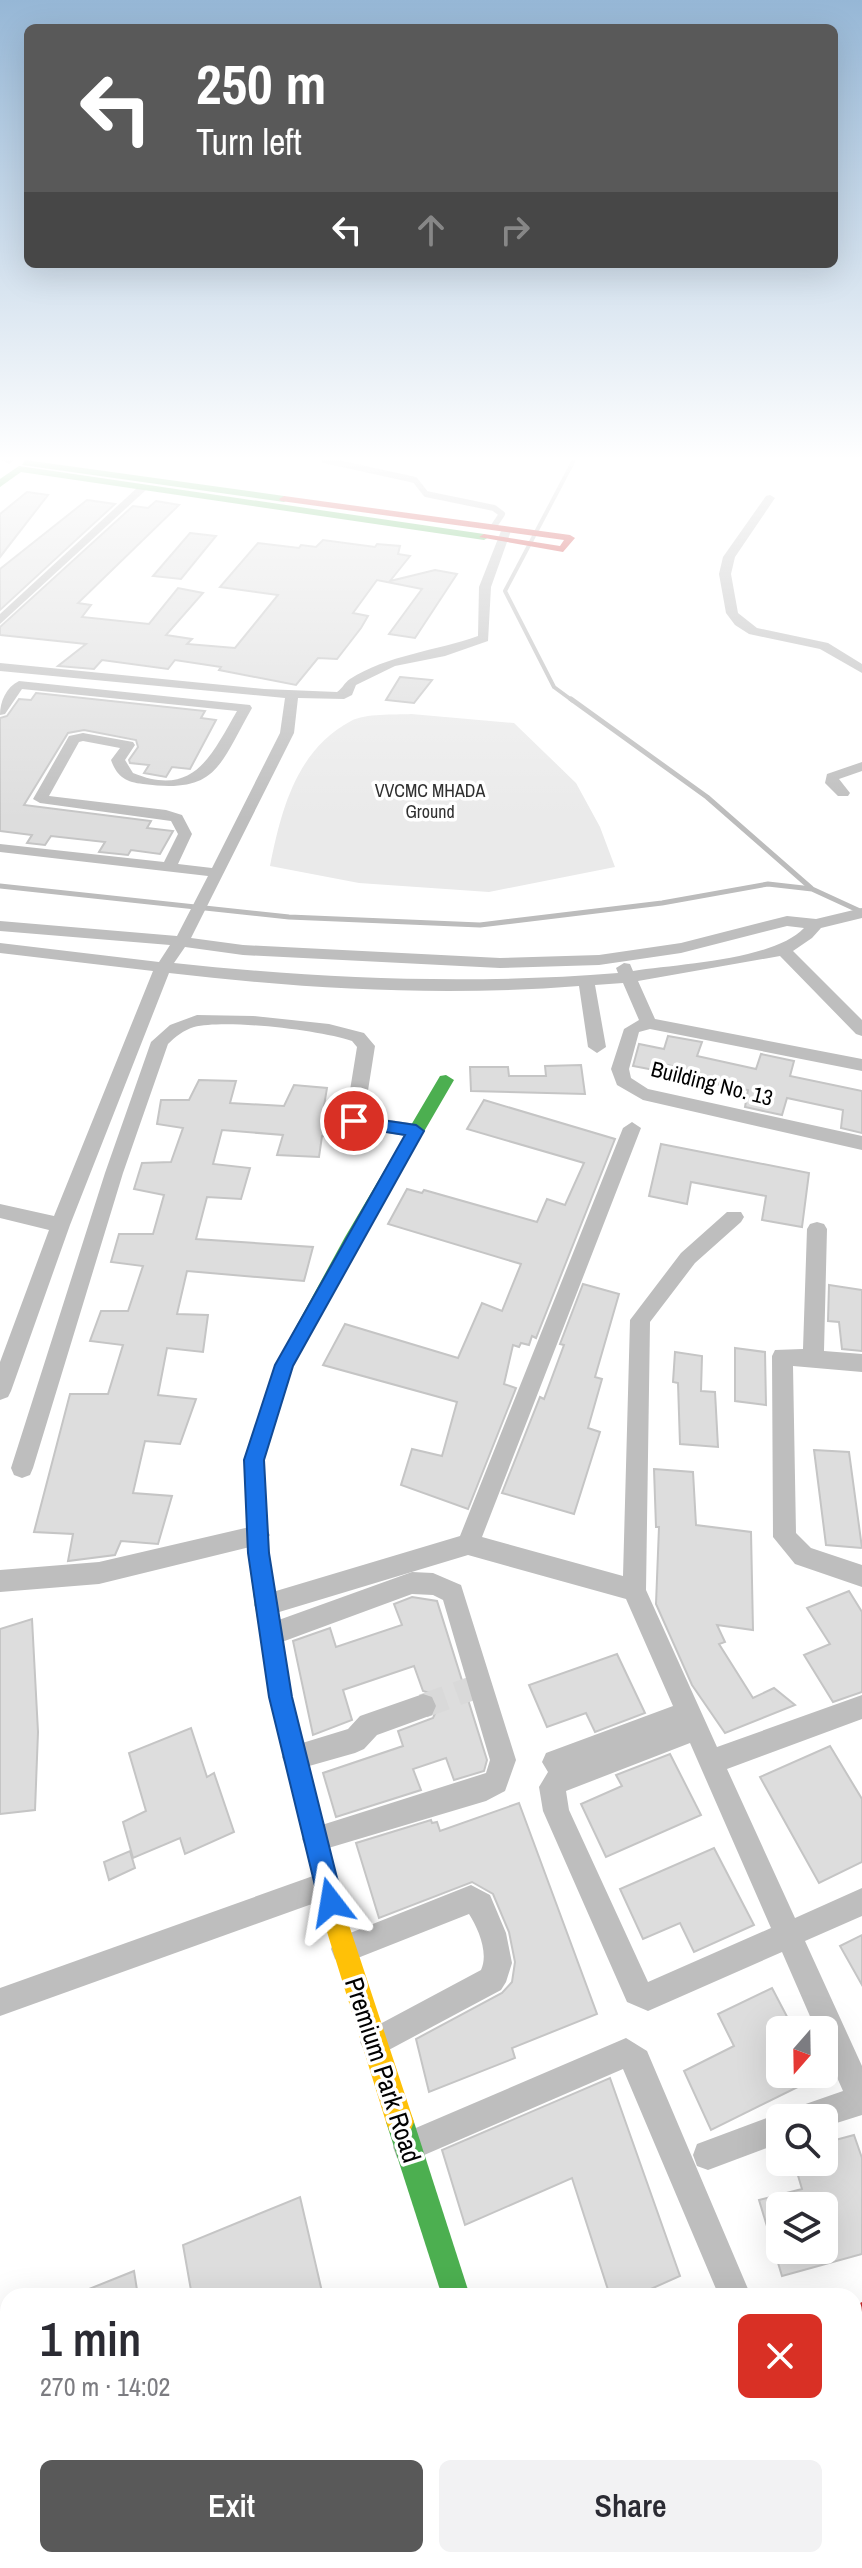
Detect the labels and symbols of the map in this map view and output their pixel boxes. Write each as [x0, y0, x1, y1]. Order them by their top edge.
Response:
park label: VVCMC MHADA Ground [375, 778, 486, 824]
street label: Building No. 13 [648, 1053, 776, 1113]
pin [320, 1087, 388, 1155]
position arrow [289, 1860, 373, 1944]
street label: Premium Park Road [337, 1973, 430, 2167]
north arrow [766, 2016, 838, 2088]

